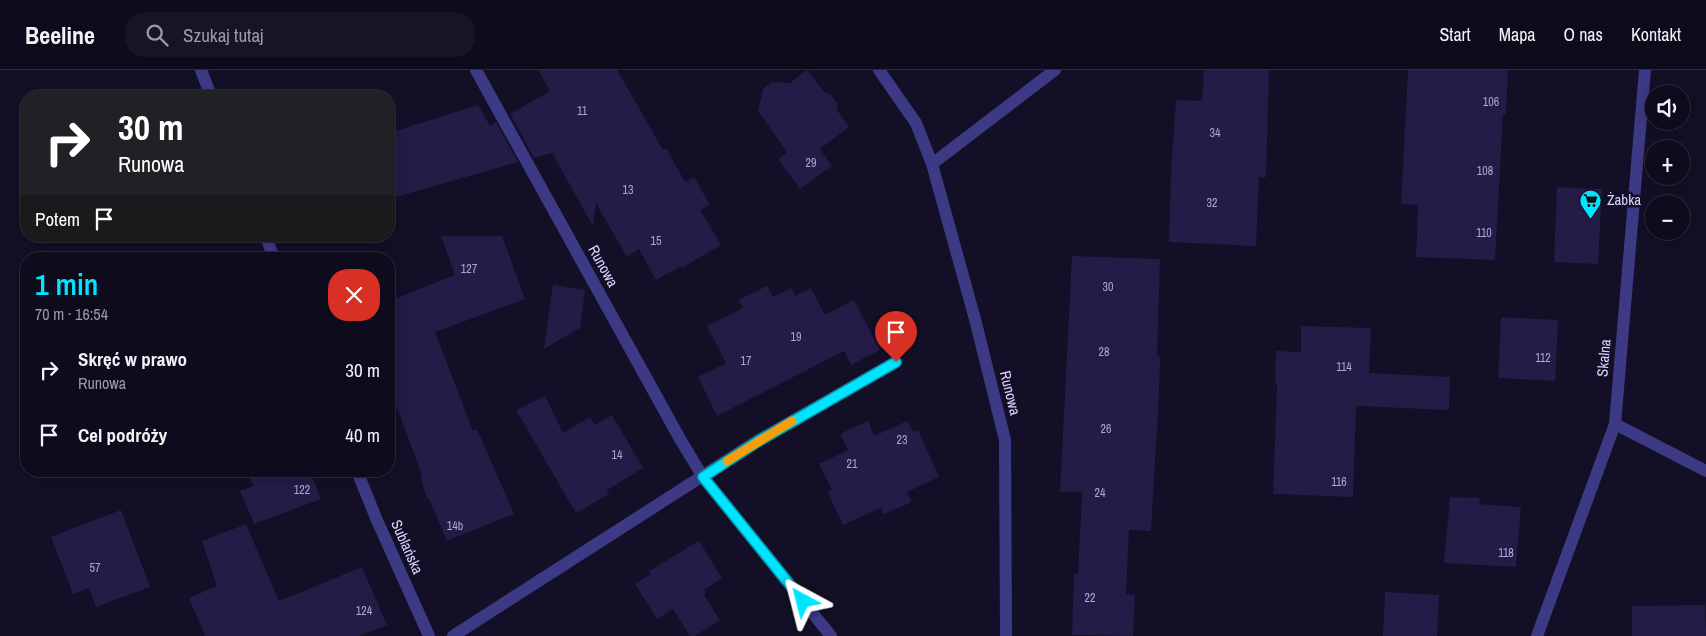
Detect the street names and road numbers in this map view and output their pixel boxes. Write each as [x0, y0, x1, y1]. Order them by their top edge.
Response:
street label: Runowa [583, 241, 624, 291]
street label: Skalna [1591, 338, 1616, 378]
street label: Runowa [995, 368, 1026, 417]
street label: Sublańska [386, 516, 429, 577]

